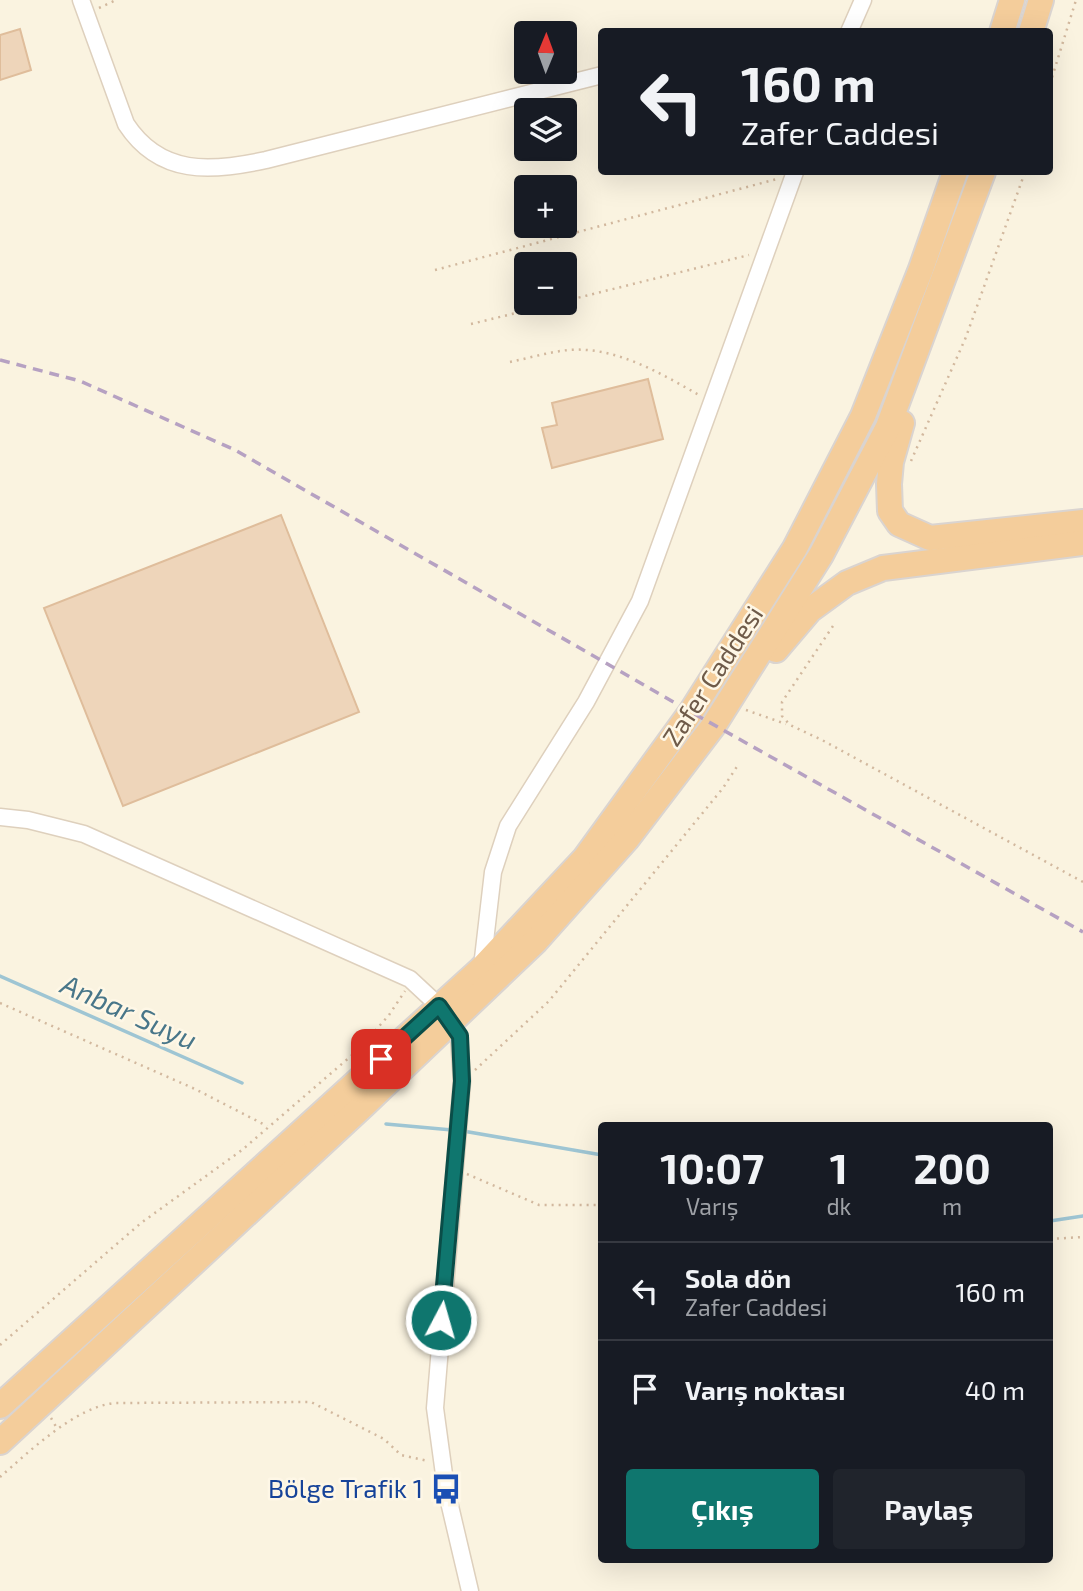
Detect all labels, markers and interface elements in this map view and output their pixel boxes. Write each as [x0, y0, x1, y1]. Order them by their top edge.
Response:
north arrow [514, 21, 578, 84]
map controls [514, 21, 577, 315]
text: 160 m [741, 53, 876, 112]
icon: left [626, 56, 717, 147]
button: layers [514, 98, 577, 161]
text: Zafer Caddesi [741, 113, 939, 151]
button: + [514, 175, 577, 238]
button: − [514, 252, 577, 315]
street label: Zafer Caddesi [655, 599, 769, 751]
water label: Anbar Suyu [55, 966, 203, 1056]
pin [351, 1029, 411, 1089]
icon: arrive [362, 1040, 400, 1078]
text: 10:07 [660, 1142, 764, 1192]
text: 1 [830, 1142, 848, 1192]
text: 200 [913, 1142, 991, 1192]
text: Varış [686, 1192, 739, 1220]
text: dk [826, 1192, 851, 1220]
text: m [942, 1192, 962, 1220]
text: Sola dön [685, 1262, 791, 1293]
icon: left [626, 1272, 664, 1310]
text: 160 m [956, 1276, 1025, 1307]
position arrow [404, 1283, 478, 1357]
text: Zafer Caddesi [685, 1293, 827, 1321]
icon: arrive [626, 1370, 664, 1408]
text: Varış noktası [685, 1374, 845, 1405]
text: 40 m [965, 1374, 1025, 1405]
button: Çıkış [626, 1469, 819, 1549]
button: Paylaş [833, 1469, 1025, 1549]
place label: Bölge Trafik 1 [268, 1472, 423, 1503]
bus stop icon: Bölge Trafik 1 [429, 1472, 463, 1506]

